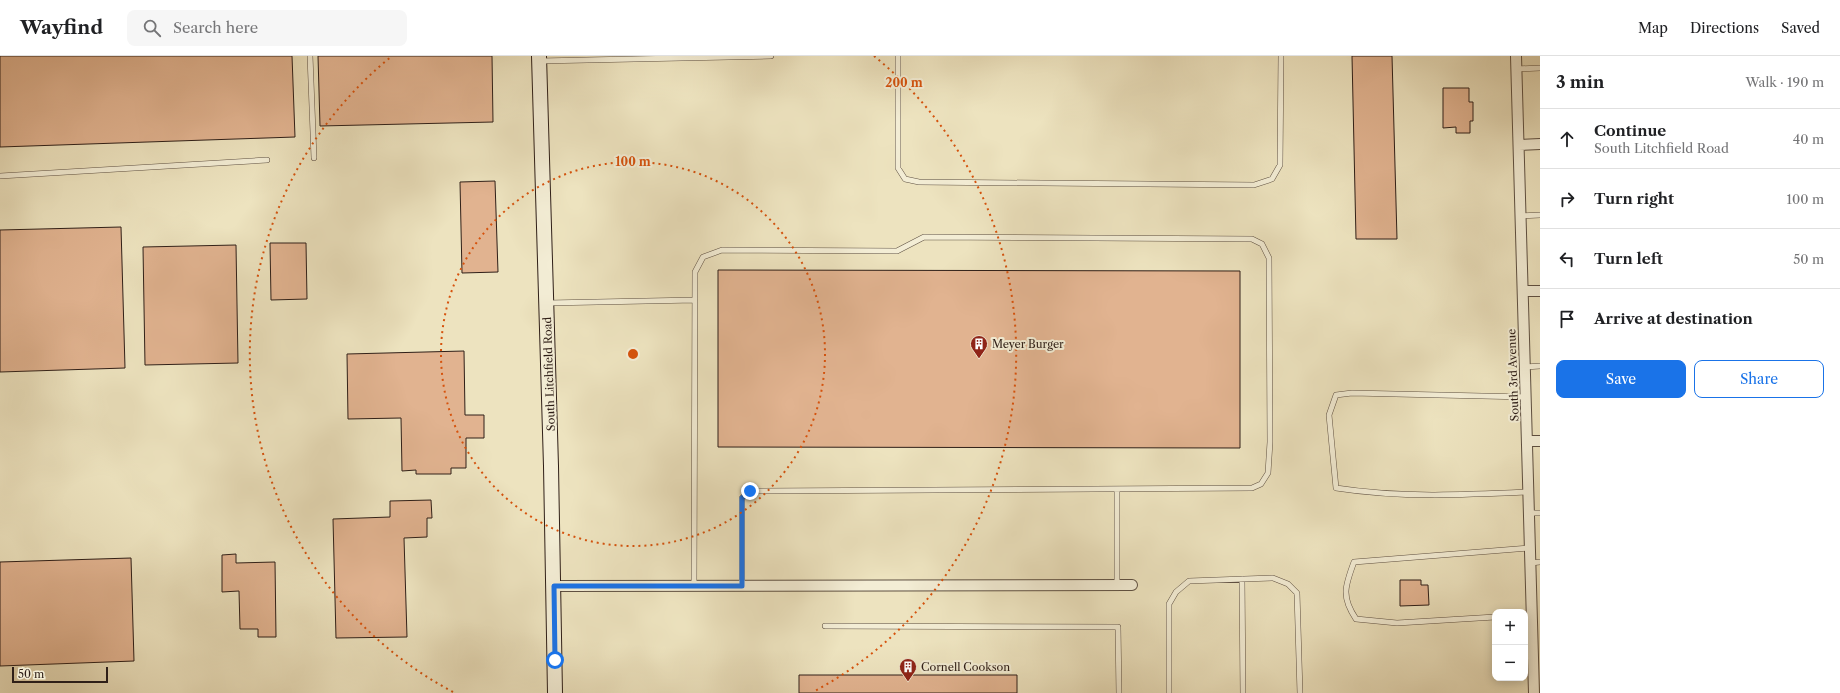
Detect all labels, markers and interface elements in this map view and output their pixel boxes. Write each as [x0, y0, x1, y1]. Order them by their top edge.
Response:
search box [127, 10, 407, 46]
text: Wayfind [20, 16, 103, 39]
icon: search [141, 17, 163, 39]
text: Search here [173, 18, 258, 37]
text: Map [1638, 19, 1668, 37]
text: Directions [1690, 19, 1759, 37]
text: Saved [1781, 19, 1820, 37]
text: 3 min [1556, 72, 1605, 92]
text: Walk · 190 m [1745, 74, 1824, 90]
text: 200 m [885, 75, 923, 90]
text: Continue [1594, 121, 1666, 140]
icon: ahead [1556, 128, 1578, 150]
text: 40 m [1793, 131, 1824, 147]
text: South Litchfield Road [1594, 140, 1729, 156]
text: 100 m [615, 154, 651, 169]
icon: right [1556, 188, 1578, 210]
text: Turn right [1594, 189, 1674, 208]
text: 100 m [1786, 191, 1824, 207]
icon: left [1556, 248, 1578, 270]
text: Turn left [1594, 249, 1663, 268]
text: 50 m [1793, 251, 1824, 267]
icon: arrive [1556, 308, 1578, 330]
text: Arrive at destination [1594, 309, 1753, 328]
street label: South Litchfield Road [540, 316, 558, 431]
street label: South 3rd Avenue [1504, 328, 1522, 422]
building icon: Meyer Burger [969, 334, 989, 359]
place label: Meyer Burger [992, 337, 1064, 351]
centre of rings [626, 347, 640, 361]
button: Save [1556, 360, 1686, 398]
button: Share [1694, 360, 1824, 398]
route end [741, 482, 759, 500]
map controls [1492, 609, 1528, 681]
button: + [1492, 609, 1528, 645]
button: − [1492, 645, 1528, 681]
route start [546, 651, 564, 669]
building icon: Cornell Cookson [898, 657, 918, 682]
place label: Cornell Cookson [921, 660, 1010, 674]
scale bar [12, 665, 108, 684]
text: 50 m [18, 667, 44, 681]

